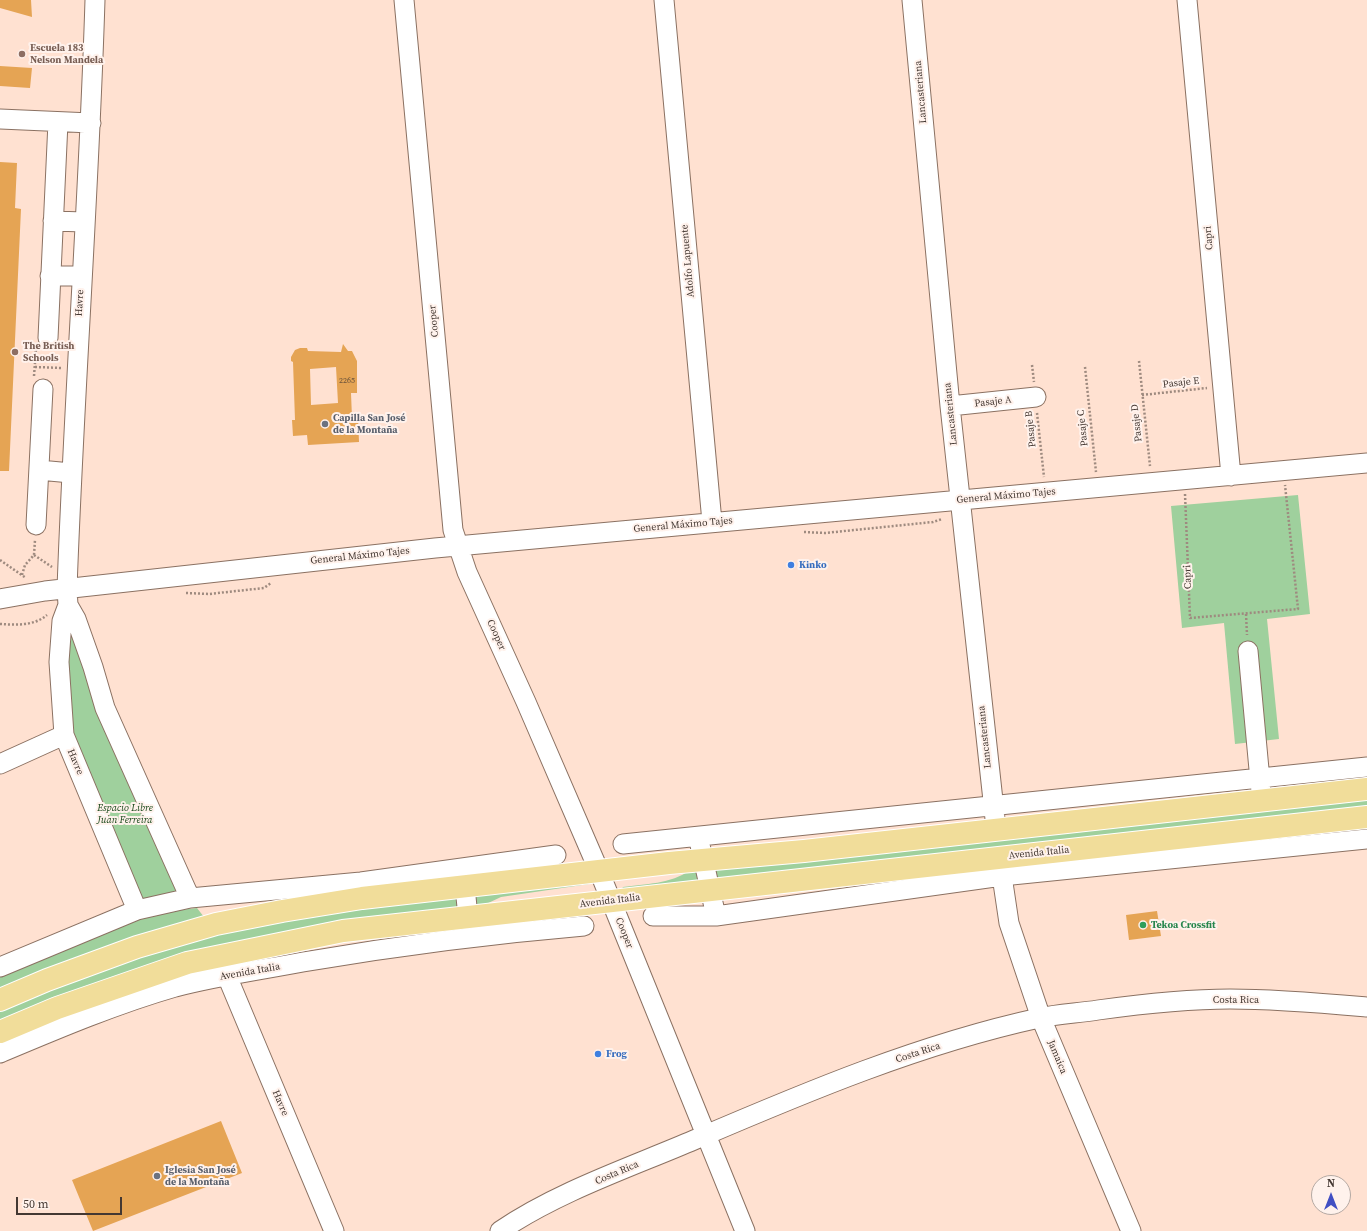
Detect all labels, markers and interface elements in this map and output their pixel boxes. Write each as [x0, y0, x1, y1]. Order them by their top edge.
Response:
place label: Escuela 183 Nelson Mandela [30, 42, 103, 66]
marker: Escuela 183 Nelson Mandela [17, 49, 27, 59]
street label: Lancasteriana [912, 60, 930, 124]
street label: Adolfo Lapuente [679, 224, 697, 298]
street label: Capri [1202, 225, 1216, 251]
street label: Havre [73, 289, 87, 317]
street label: Cooper [427, 304, 441, 338]
place label: The British Schools [23, 340, 74, 364]
marker: The British Schools [10, 347, 20, 357]
street label: Pasaje E [1162, 375, 1200, 391]
house number: 2265 [339, 376, 355, 386]
street label: Lancasteriana [942, 382, 960, 446]
street label: Pasaje A [974, 394, 1012, 410]
street label: Pasaje D [1129, 404, 1145, 442]
street label: Pasaje C [1075, 409, 1091, 447]
street label: Pasaje B [1023, 410, 1039, 448]
place label: Capilla San José de la Montaña [333, 412, 406, 436]
marker: Capilla San José de la Montaña [320, 419, 330, 429]
street label: General Máximo Tajes [956, 486, 1056, 506]
street label: General Máximo Tajes [633, 515, 733, 535]
street label: General Máximo Tajes [310, 545, 410, 567]
place label: Kinko [799, 559, 827, 571]
marker: Kinko [786, 560, 796, 570]
street label: Capri [1182, 565, 1194, 589]
street label: Cooper [484, 618, 508, 652]
street label: Lancasteriana [976, 705, 994, 769]
street label: Havre [64, 747, 86, 777]
park label: Espacio Libre Juan Ferreira [97, 802, 153, 826]
street label: Avenida Italia [1008, 844, 1070, 862]
street label: Avenida Italia [579, 891, 641, 911]
street label: Cooper [612, 916, 636, 950]
place label: Tekoa Crossfit [1151, 919, 1216, 931]
marker: Tekoa Crossfit [1138, 920, 1148, 930]
street label: Avenida Italia [219, 961, 281, 983]
street label: Costa Rica [1213, 994, 1259, 1006]
street label: Jamaica [1045, 1038, 1069, 1076]
street label: Costa Rica [894, 1040, 942, 1066]
place label: Frog [606, 1048, 627, 1060]
marker: Frog [593, 1049, 603, 1059]
street label: Havre [269, 1088, 291, 1118]
street label: Costa Rica [593, 1158, 641, 1188]
place label: Iglesia San José de la Montaña [165, 1164, 236, 1188]
marker: Iglesia San José de la Montaña [152, 1171, 162, 1181]
north arrow [1311, 1175, 1351, 1215]
text: N [1327, 1176, 1335, 1191]
scale bar [18, 1189, 124, 1215]
text: 50 m [23, 1196, 49, 1212]

